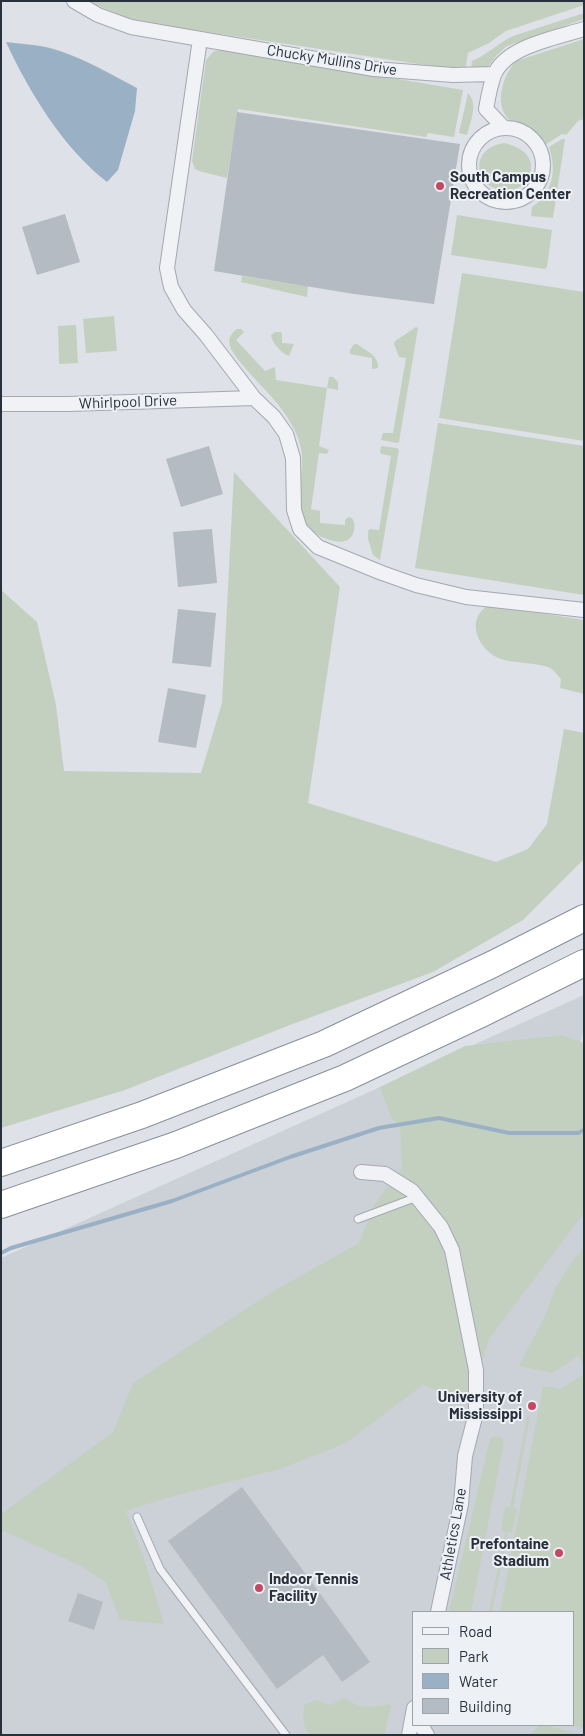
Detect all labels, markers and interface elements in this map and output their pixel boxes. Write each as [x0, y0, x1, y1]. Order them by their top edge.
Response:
street label: Chucky Mullins Drive [266, 41, 398, 79]
place label: South Campus Recreation Center [450, 168, 571, 203]
marker: South Campus Recreation Center [434, 180, 446, 192]
street label: Whirlpool Drive [79, 391, 177, 413]
place label: University of Mississippi [438, 1388, 522, 1423]
marker: University of Mississippi [526, 1400, 538, 1412]
street label: Athletics Lane [436, 1487, 470, 1581]
place label: Prefontaine Stadium [471, 1535, 549, 1570]
marker: Prefontaine Stadium [553, 1547, 565, 1559]
place label: Indoor Tennis Facility [269, 1570, 359, 1605]
marker: Indoor Tennis Facility [253, 1582, 265, 1594]
legend [412, 1611, 575, 1726]
text: Road [459, 1622, 492, 1640]
text: Park [459, 1647, 488, 1665]
text: Water [459, 1672, 498, 1690]
text: Building [459, 1697, 512, 1715]

